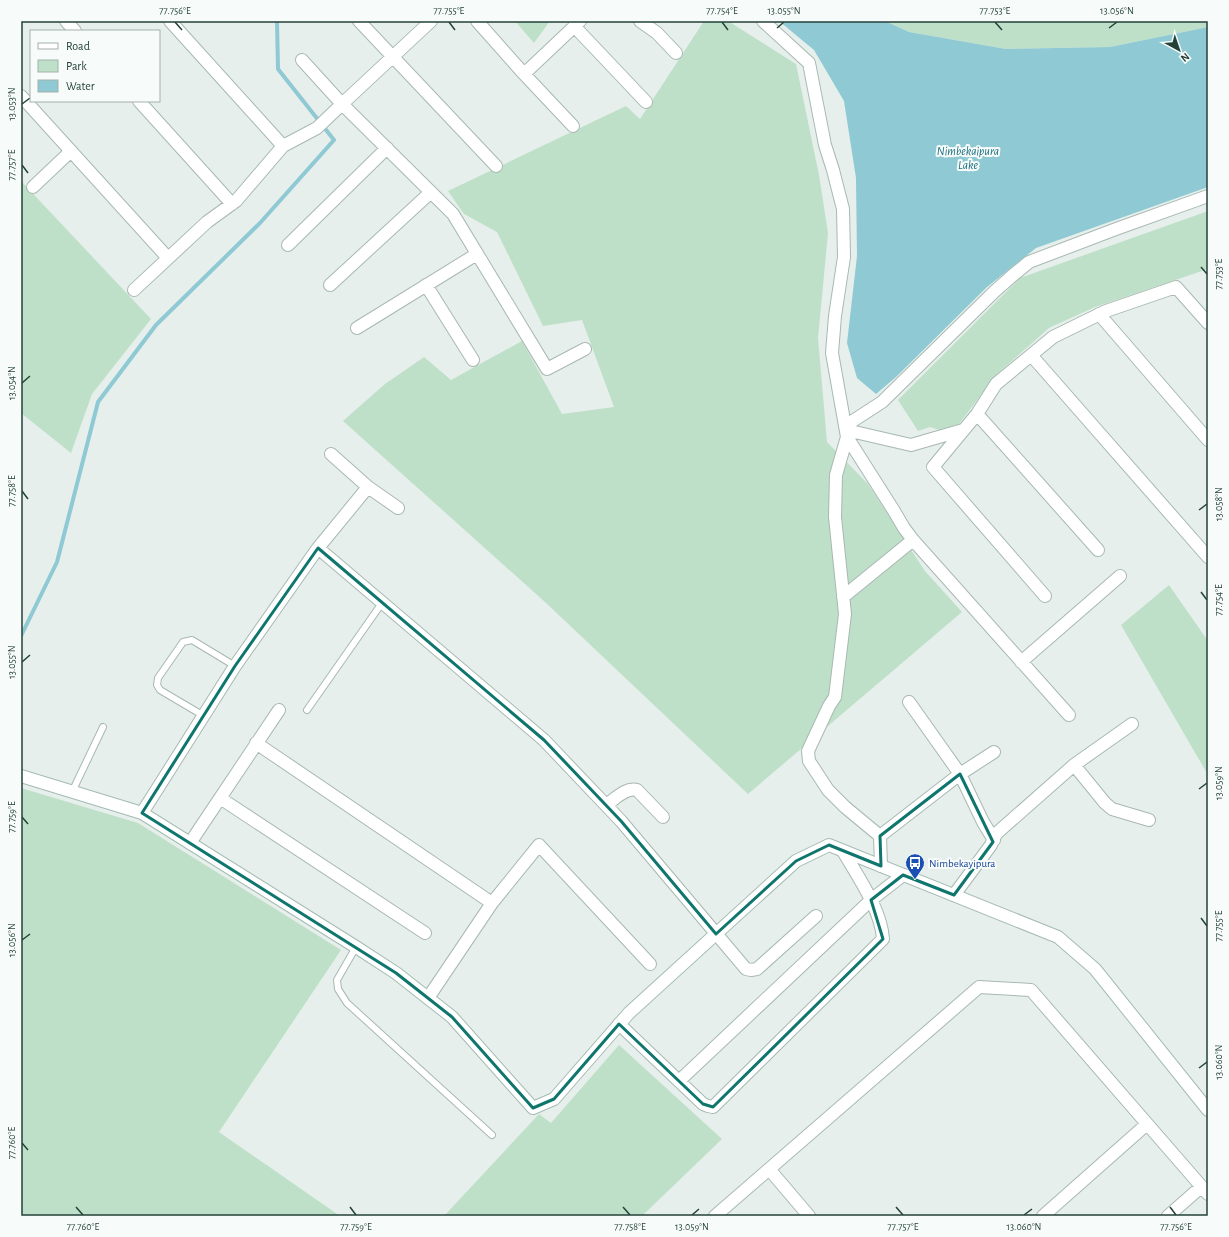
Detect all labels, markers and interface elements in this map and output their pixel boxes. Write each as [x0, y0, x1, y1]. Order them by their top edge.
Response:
text: 77.756°E [159, 6, 191, 16]
text: 77.755°E [434, 6, 465, 16]
text: 77.754°E [706, 6, 738, 16]
text: 13.055°N [767, 6, 801, 16]
text: 77.753°E [980, 6, 1011, 16]
text: 13.056°N [1100, 6, 1134, 16]
legend [30, 30, 160, 102]
north arrow [1159, 30, 1199, 70]
text: Road [66, 40, 90, 52]
text: N [1179, 51, 1192, 64]
text: Park [66, 60, 87, 72]
text: Water [66, 80, 95, 92]
text: 13.053°N [7, 87, 17, 121]
water label: Nimbekaipura Lake [937, 145, 999, 171]
text: 77.757°E [7, 149, 17, 180]
text: 77.753°E [1214, 258, 1224, 289]
text: 13.054°N [7, 366, 17, 400]
text: 77.758°E [7, 475, 17, 507]
text: 13.058°N [1214, 487, 1224, 521]
text: 77.754°E [1214, 584, 1224, 616]
text: 13.055°N [7, 645, 17, 679]
text: 13.059°N [1214, 766, 1224, 800]
text: 77.759°E [7, 801, 17, 833]
bus stop icon: Nimbekayipura [904, 852, 926, 880]
place label: Nimbekayipura [929, 858, 995, 869]
text: 77.755°E [1214, 910, 1224, 941]
text: 13.056°N [7, 923, 17, 957]
text: 13.060°N [1214, 1045, 1224, 1079]
text: 77.760°E [7, 1127, 17, 1159]
text: 77.760°E [67, 1222, 99, 1232]
text: 77.759°E [340, 1222, 372, 1232]
text: 77.758°E [614, 1222, 646, 1232]
text: 13.059°N [675, 1222, 709, 1232]
text: 77.757°E [888, 1222, 919, 1232]
text: 13.060°N [1007, 1222, 1041, 1232]
text: 77.756°E [1160, 1222, 1192, 1232]

